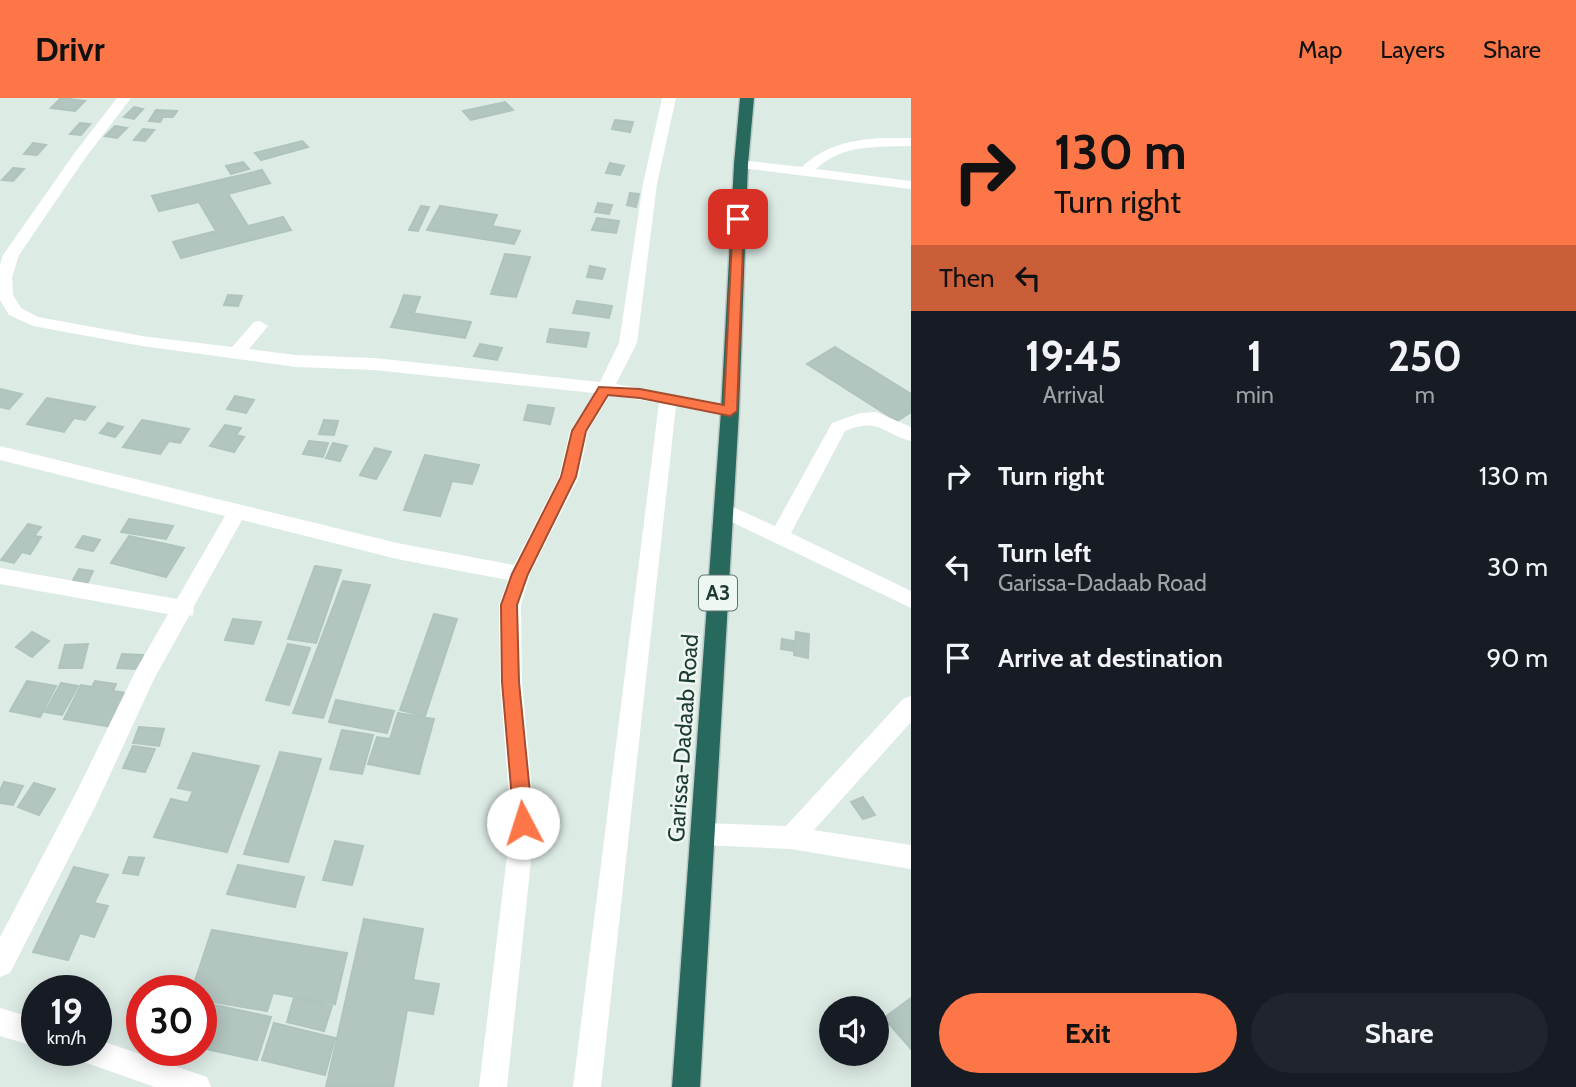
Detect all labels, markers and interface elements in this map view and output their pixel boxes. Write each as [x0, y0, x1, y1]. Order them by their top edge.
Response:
text: Drivr [35, 29, 105, 69]
text: Map [1298, 35, 1342, 64]
text: Layers [1380, 35, 1445, 64]
text: Share [1483, 35, 1541, 64]
text: 130 m [1054, 122, 1187, 181]
icon: right [939, 126, 1030, 217]
text: Turn right [1054, 182, 1181, 221]
pin [708, 189, 768, 249]
icon: arrive [719, 200, 757, 238]
icon: left [1009, 259, 1047, 297]
text: Then [939, 262, 995, 294]
text: 19:45 [1025, 330, 1122, 382]
text: 1 [1247, 330, 1263, 382]
text: 250 [1388, 330, 1462, 382]
text: Arrival [1043, 381, 1104, 409]
text: min [1236, 381, 1274, 409]
text: m [1415, 381, 1435, 409]
icon: right [939, 457, 977, 495]
text: Turn right [998, 460, 1104, 492]
text: 130 m [1479, 460, 1548, 492]
text: Turn left [998, 537, 1091, 569]
icon: left [939, 548, 977, 586]
text: 30 m [1487, 551, 1548, 583]
text: Garissa-Dadaab Road [998, 569, 1207, 597]
road number: A3 [699, 575, 737, 610]
street label: Garissa-Dadaab Road [662, 633, 704, 843]
icon: arrive [939, 639, 977, 677]
text: Arrive at destination [998, 642, 1223, 674]
text: 90 m [1486, 642, 1548, 674]
position arrow [486, 786, 560, 860]
speed limit sign: 30 [126, 975, 217, 1066]
text: 19 [50, 990, 83, 1033]
button: Exit [939, 993, 1237, 1073]
button: Share [1251, 993, 1548, 1073]
map controls [819, 996, 889, 1066]
button: sound [819, 996, 889, 1066]
text: km/h [47, 1027, 86, 1049]

